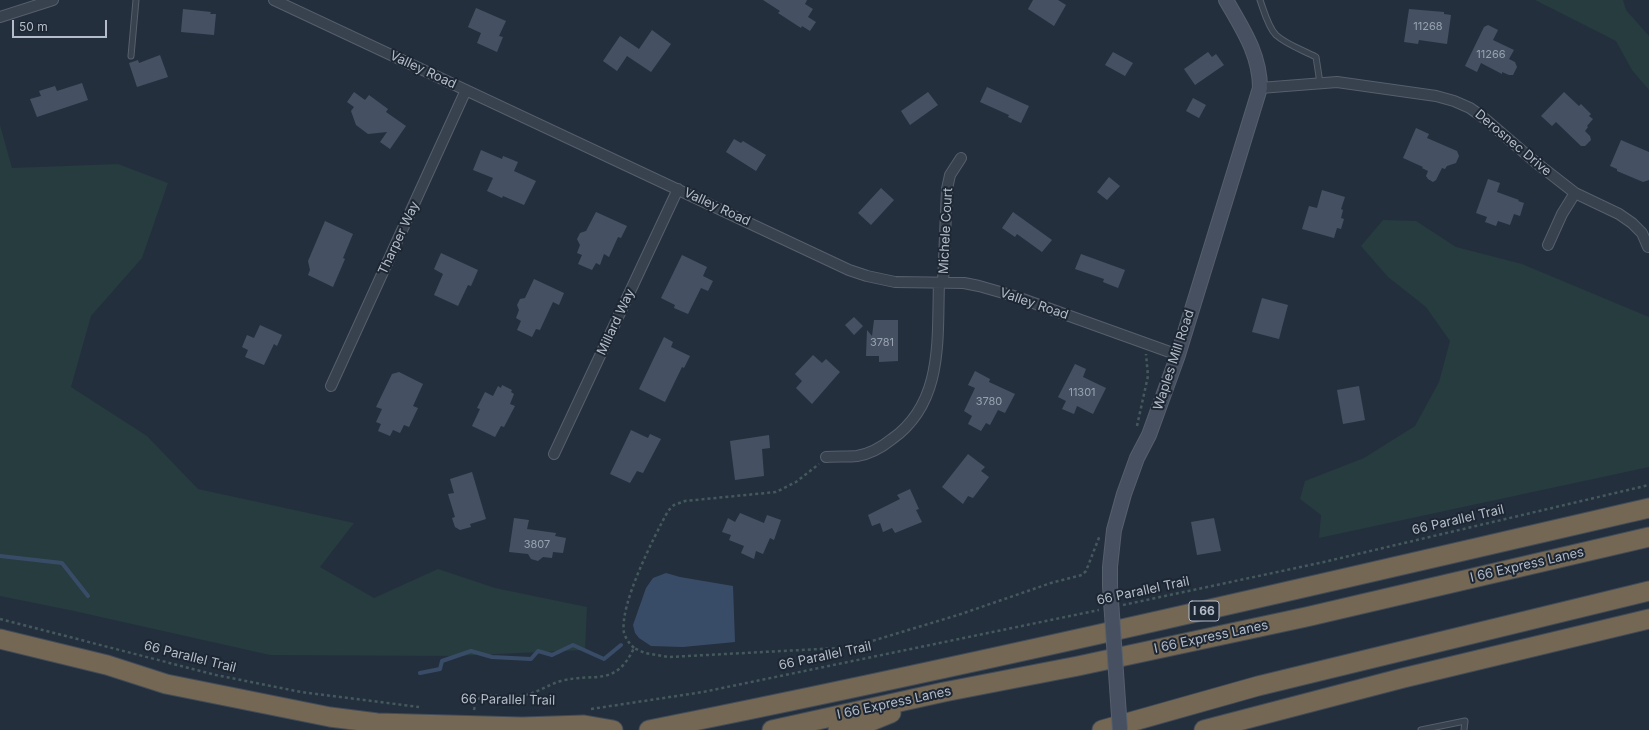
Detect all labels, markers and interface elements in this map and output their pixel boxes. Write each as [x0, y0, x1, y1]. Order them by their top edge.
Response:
scale bar [14, 12, 109, 38]
text: 50 m [19, 19, 48, 34]
house number: 11268 [1413, 20, 1443, 34]
street label: Valley Road [387, 48, 459, 92]
house number: 11266 [1476, 48, 1506, 62]
street label: Derosnec Drive [1472, 107, 1554, 179]
street label: Valley Road [681, 185, 753, 229]
street label: Michele Court [936, 188, 956, 274]
street label: Tharper Way [375, 199, 423, 277]
street label: Valley Road [998, 285, 1070, 323]
street label: Millard Way [594, 286, 638, 358]
street label: Waples Mill Road [1150, 308, 1198, 412]
house number: 3781 [870, 336, 894, 350]
house number: 11301 [1068, 386, 1096, 400]
house number: 3780 [976, 395, 1002, 409]
street label: 66 Parallel Trail [1410, 502, 1506, 538]
house number: 3807 [524, 538, 550, 552]
street label: I 66 Express Lanes [1469, 544, 1585, 586]
street label: 66 Parallel Trail [1095, 574, 1191, 608]
road number: I 66 [1189, 601, 1219, 621]
street label: I 66 Express Lanes [1153, 617, 1269, 657]
street label: 66 Parallel Trail [142, 638, 238, 676]
street label: 66 Parallel Trail [777, 639, 873, 673]
street label: I 66 Express Lanes [836, 683, 952, 723]
street label: 66 Parallel Trail [461, 691, 555, 709]

